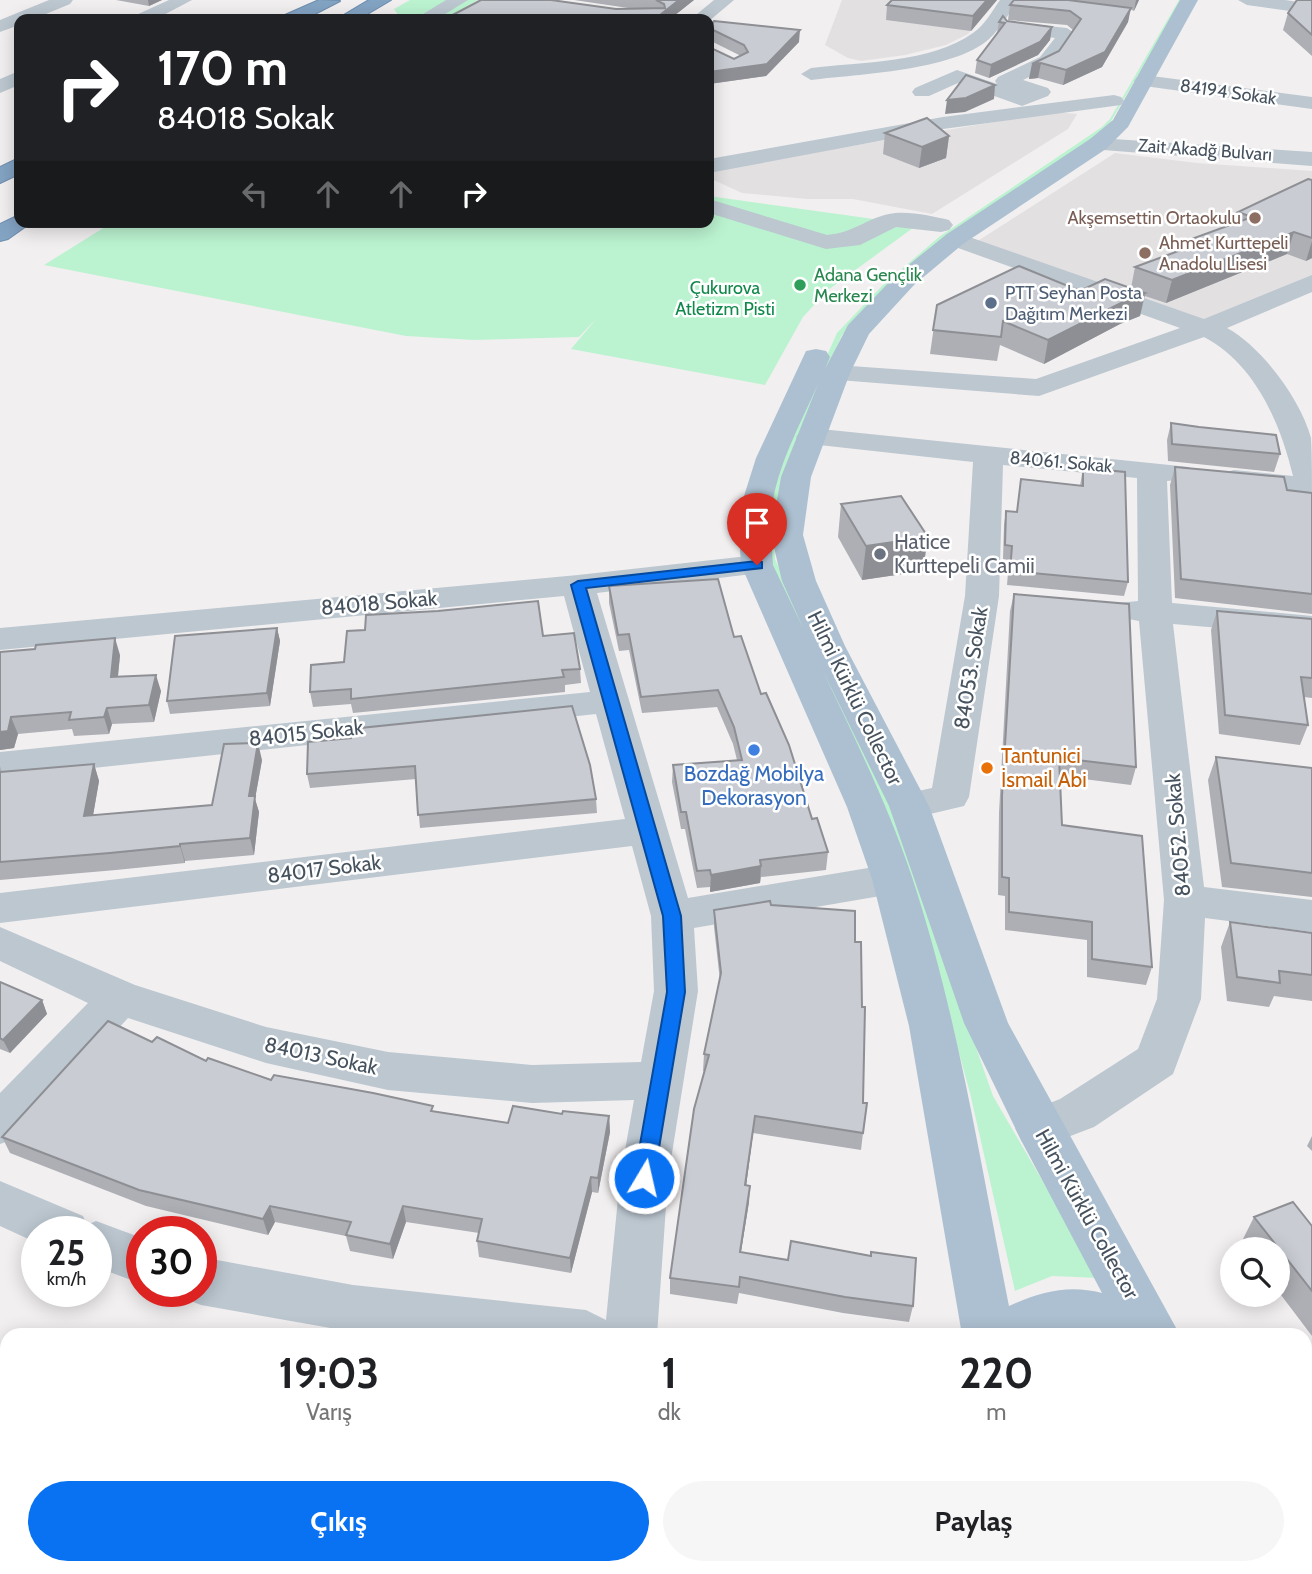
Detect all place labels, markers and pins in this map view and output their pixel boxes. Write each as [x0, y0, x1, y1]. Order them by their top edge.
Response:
place label: Akşemsettin Ortaokulu [1067, 207, 1241, 229]
marker: Akşemsettin Ortaokulu [1247, 210, 1263, 226]
place label: Ahmet Kurttepeli Anadolu Lisesi [1159, 232, 1288, 275]
marker: Ahmet Kurttepeli Anadolu Lisesi [1137, 245, 1153, 261]
place label: Adana Gençlik Merkezi [814, 264, 923, 307]
marker: Adana Gençlik Merkezi [792, 277, 808, 293]
place label: PTT Seyhan Posta Dağıtım Merkezi [1005, 282, 1142, 325]
marker: PTT Seyhan Posta Dağıtım Merkezi [983, 295, 999, 311]
pin [727, 493, 787, 565]
place label: Hatice Kurttepeli Camii [894, 529, 1035, 578]
marker: Hatice Kurttepeli Camii [872, 546, 888, 562]
marker: Bozdağ Mobilya Dekorasyon [746, 742, 762, 758]
place label: Tantunici İsmail Abi [1001, 743, 1087, 792]
marker: Tantunici İsmail Abi [979, 760, 995, 776]
place label: Bozdağ Mobilya Dekorasyon [684, 761, 824, 810]

